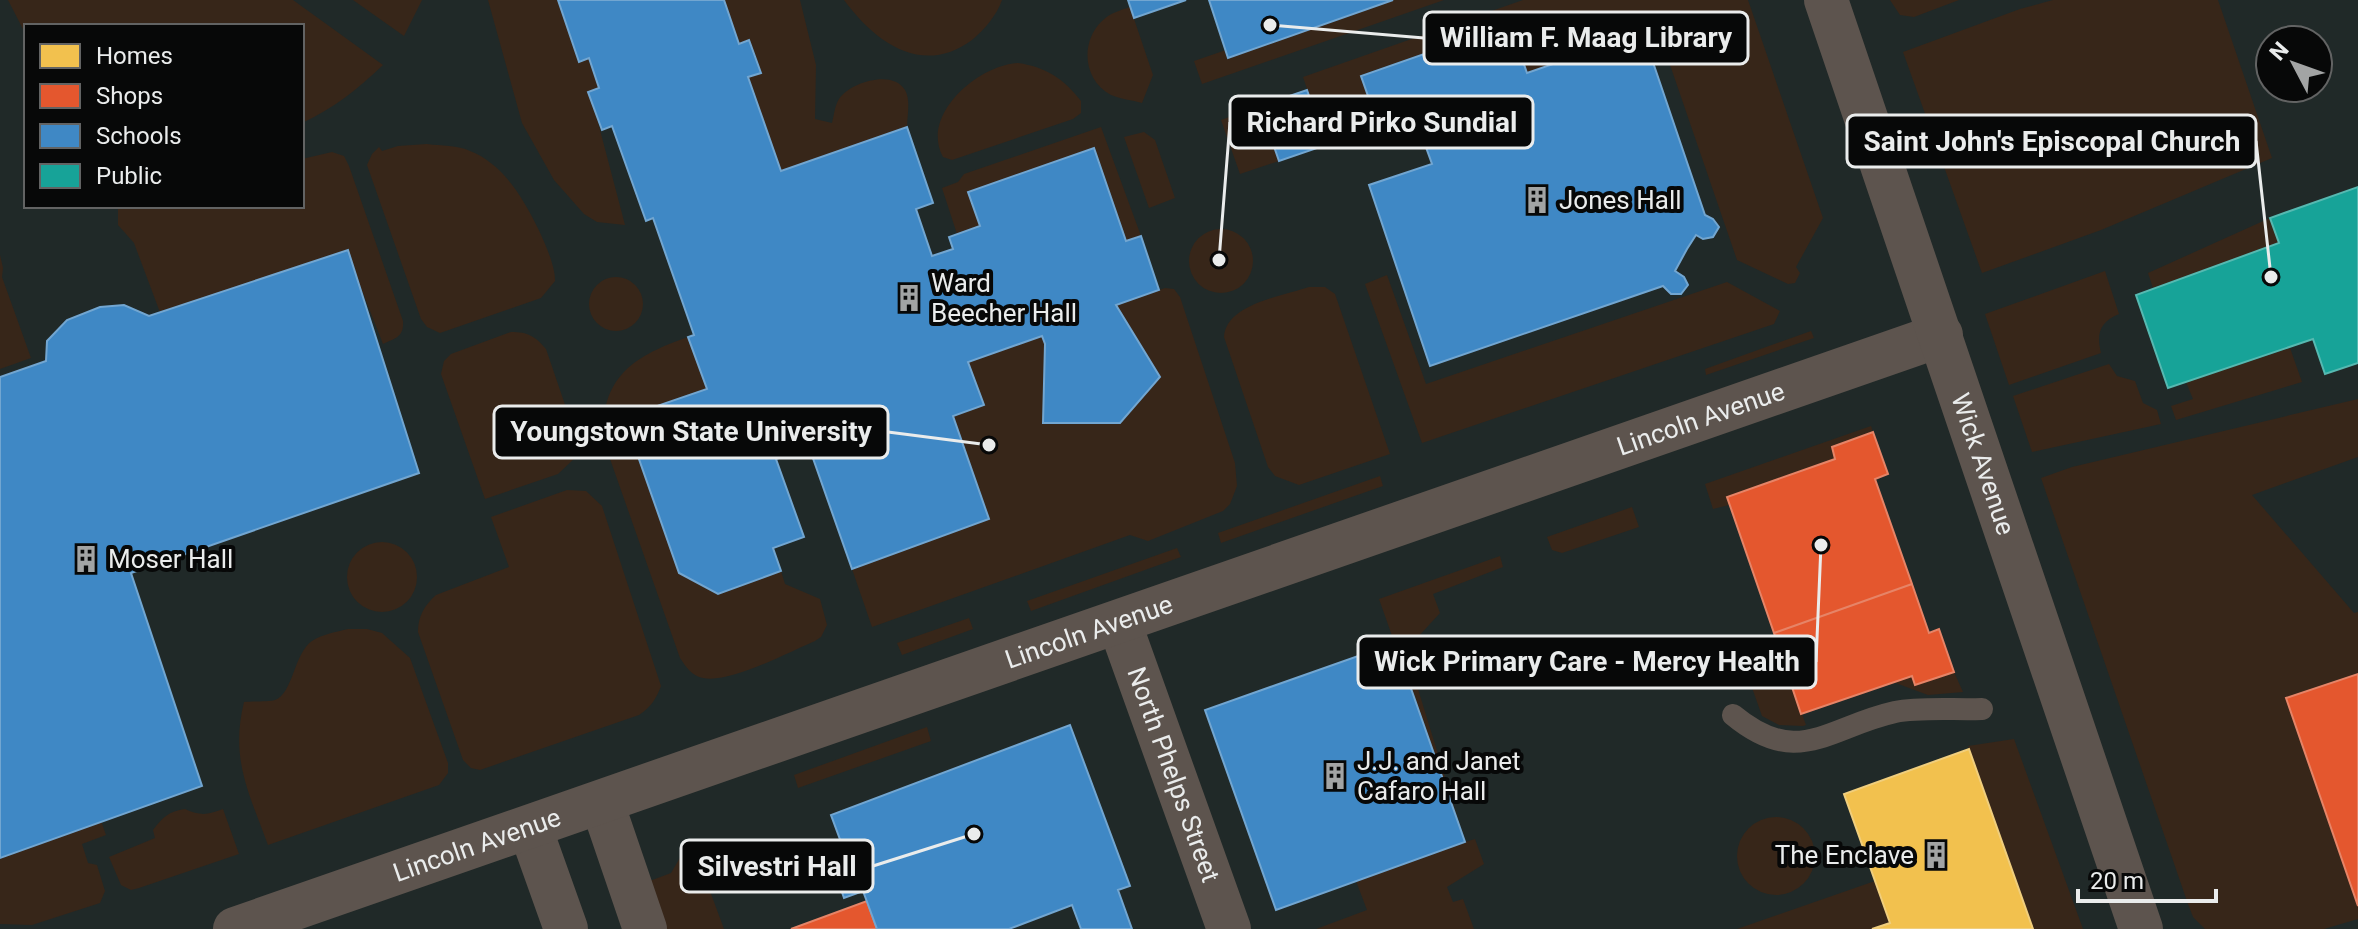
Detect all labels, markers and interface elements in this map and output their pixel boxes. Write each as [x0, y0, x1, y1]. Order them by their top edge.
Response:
callout: William F. Maag Library [1424, 12, 1748, 64]
text: William F. Maag Library [1440, 21, 1733, 54]
legend [24, 24, 304, 208]
north arrow [2254, 24, 2334, 104]
text: N [2265, 37, 2294, 65]
text: Homes [96, 42, 173, 70]
text: Shops [96, 82, 163, 110]
callout: Richard Pirko Sundial [1230, 96, 1533, 148]
text: Richard Pirko Sundial [1247, 106, 1517, 139]
callout: Saint John's Episcopal Church [1847, 115, 2256, 167]
text: Schools [96, 122, 182, 150]
text: Saint John's Episcopal Church [1864, 125, 2240, 158]
text: Public [96, 162, 162, 190]
building icon: Jones Hall [1522, 185, 1552, 215]
place label: Jones Hall [1559, 185, 1682, 215]
place label: Ward Beecher Hall [931, 268, 1077, 328]
building icon: Ward Beecher Hall [894, 283, 924, 313]
street label: Lincoln Avenue [1613, 376, 1788, 462]
street label: Wick Avenue [1945, 389, 2021, 539]
callout: Youngstown State University [494, 406, 888, 458]
text: Youngstown State University [510, 415, 873, 448]
building icon: Moser Hall [71, 544, 101, 574]
place label: Moser Hall [108, 544, 233, 574]
street label: Lincoln Avenue [1001, 589, 1176, 675]
callout: Wick Primary Care - Mercy Health [1358, 636, 1816, 688]
text: Wick Primary Care - Mercy Health [1374, 645, 1800, 678]
street label: North Phelps Street [1121, 663, 1226, 886]
place label: J.J. and Janet Cafaro Hall [1357, 746, 1521, 806]
building icon: J.J. and Janet Cafaro Hall [1320, 761, 1350, 791]
street label: Lincoln Avenue [389, 802, 564, 888]
callout: Silvestri Hall [681, 840, 873, 892]
place label: The Enclave [1775, 840, 1914, 870]
building icon: The Enclave [1921, 840, 1951, 870]
text: Silvestri Hall [697, 850, 857, 883]
scale bar [2078, 853, 2216, 903]
text: 20 m [2090, 867, 2144, 895]

